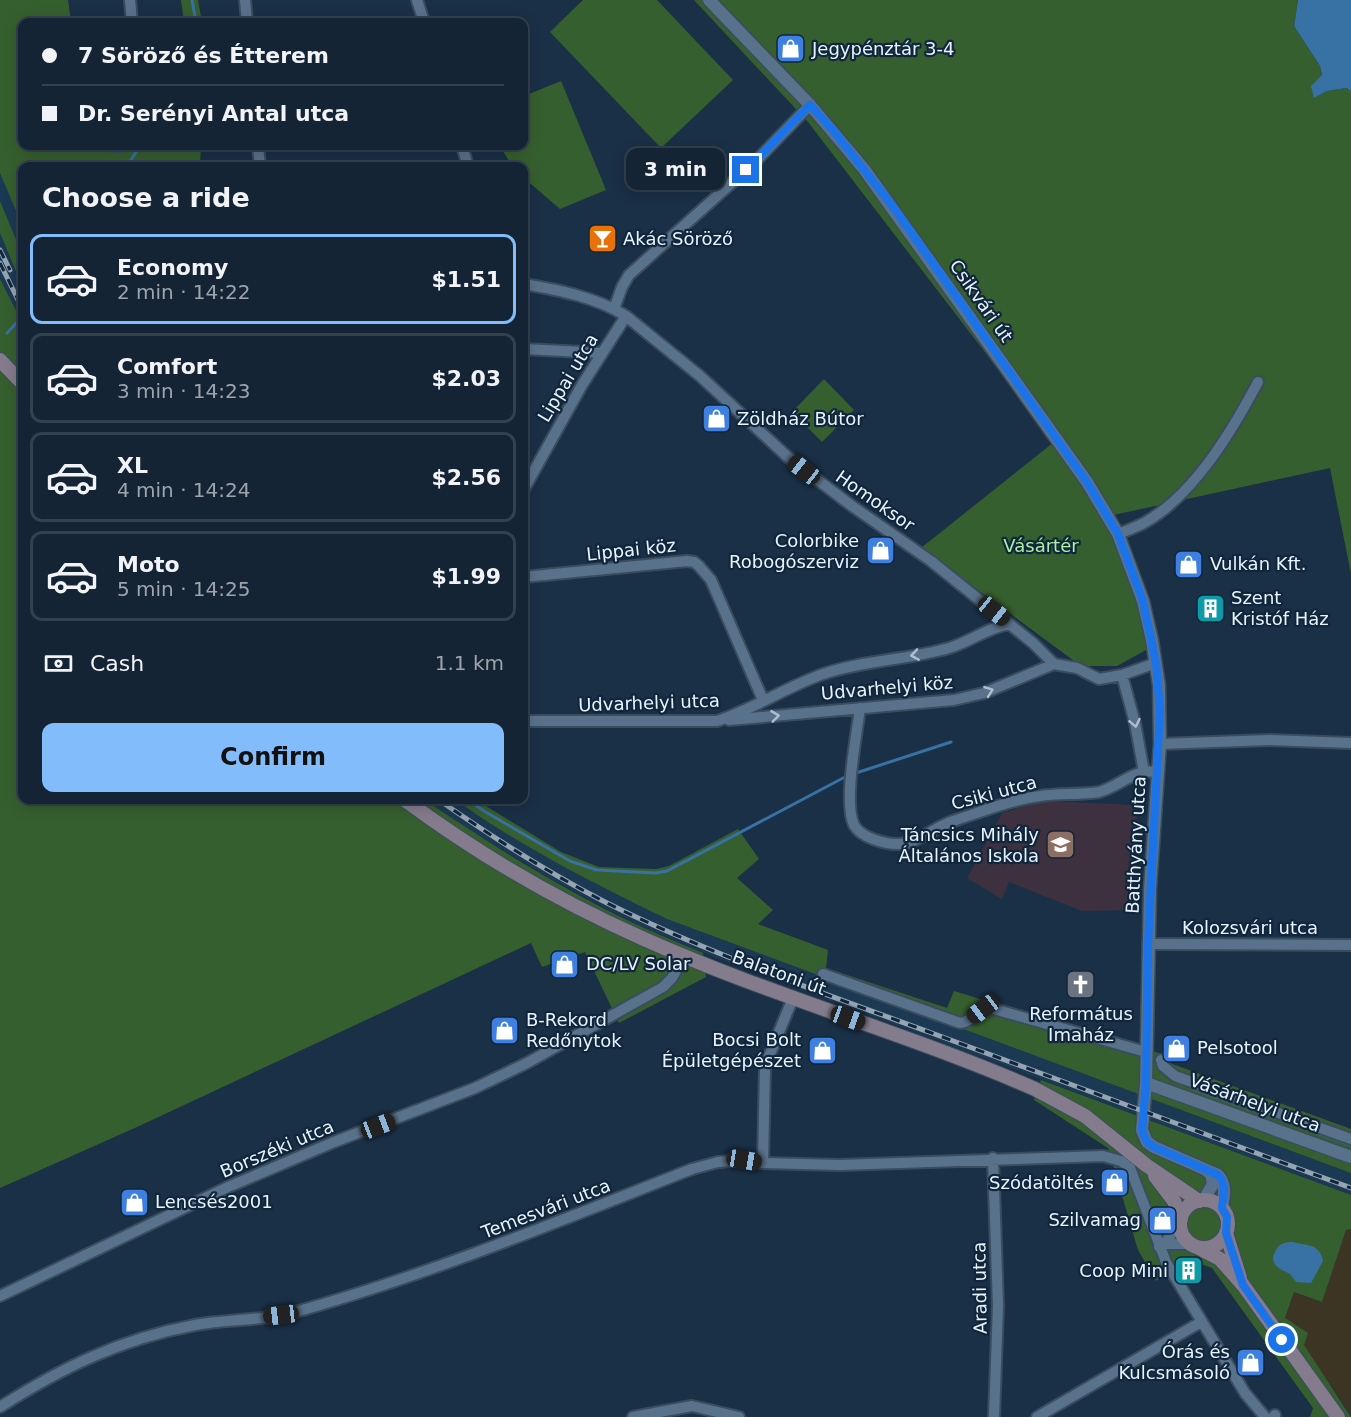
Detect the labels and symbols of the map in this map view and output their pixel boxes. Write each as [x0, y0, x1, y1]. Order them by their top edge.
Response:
shop icon: Jegypénztár 3-4 [775, 33, 807, 65]
place label: Jegypénztár 3-4 [811, 38, 954, 59]
callout: 3 min [626, 149, 725, 191]
route end [732, 156, 759, 183]
bar icon: Akác Söröző [586, 223, 618, 255]
place label: Akác Söröző [623, 228, 733, 249]
street label: Csikvári út [945, 256, 1017, 346]
street label: Lippai utca [533, 330, 602, 426]
shop icon: Zöldház Bútor [700, 403, 732, 435]
place label: Zöldház Bútor [737, 408, 864, 429]
car [784, 452, 824, 488]
street label: Homoksor [832, 466, 919, 536]
place label: Colorbike Robogószerviz [729, 530, 859, 572]
street label: Lippai köz [585, 534, 677, 565]
shop icon: Colorbike Robogószerviz [864, 535, 896, 567]
park label: Vásártér [1003, 535, 1079, 556]
shop icon: Vulkán Kft. [1173, 548, 1205, 580]
place label: Vulkán Kft. [1210, 553, 1306, 574]
place label: Szent Kristóf Ház [1231, 587, 1329, 629]
building icon: Szent Kristóf Ház [1194, 592, 1226, 624]
car [974, 593, 1014, 629]
one-way arrow [910, 648, 920, 661]
street label: Udvarhelyi köz [820, 671, 954, 704]
one-way arrow [983, 685, 994, 698]
street label: Udvarhelyi utca [578, 690, 720, 715]
one-way arrow [770, 710, 780, 722]
one-way arrow [1128, 718, 1141, 728]
street label: Csiki utca [949, 771, 1039, 814]
street label: Batthyány utca [1121, 776, 1150, 914]
place label: Táncsics Mihály Általános Iskola [899, 824, 1039, 866]
school or university icon: Táncsics Mihály Általános Iskola [1044, 829, 1076, 861]
street label: Kolozsvári utca [1182, 917, 1318, 938]
street label: Balatoni út [729, 946, 829, 999]
shop icon: DC/LV Solar [549, 948, 581, 980]
place label: DC/LV Solar [586, 953, 691, 974]
church icon: Református Imaház [1065, 969, 1097, 1001]
car [963, 991, 1003, 1027]
car [828, 1003, 868, 1033]
place label: Református Imaház [1029, 1003, 1133, 1045]
place label: B-Rekord Redőnytok [526, 1009, 622, 1051]
shop icon: B-Rekord Redőnytok [489, 1014, 521, 1046]
place label: Bocsi Bolt Épületgépészet [662, 1029, 801, 1071]
shop icon: Pelsotool [1160, 1032, 1192, 1064]
shop icon: Bocsi Bolt Épületgépészet [806, 1034, 838, 1066]
place label: Pelsotool [1197, 1037, 1278, 1058]
street label: Vásárhelyi utca [1187, 1069, 1323, 1136]
car [358, 1111, 398, 1141]
street label: Borszéki utca [217, 1115, 337, 1182]
car [725, 1148, 763, 1172]
shop icon: Szódatöltés [1099, 1167, 1131, 1199]
place label: Szódatöltés [989, 1172, 1094, 1193]
street label: Temesvári utca [478, 1174, 613, 1243]
shop icon: Lencsés2001 [118, 1186, 150, 1218]
place label: Lencsés2001 [155, 1191, 273, 1212]
shop icon: Szilvamag [1146, 1204, 1178, 1236]
place label: Szilvamag [1048, 1209, 1141, 1230]
street label: Aradi utca [968, 1242, 991, 1334]
building icon: Coop Mini [1173, 1255, 1205, 1287]
place label: Coop Mini [1079, 1260, 1168, 1281]
car [262, 1304, 300, 1326]
route start [1268, 1326, 1295, 1353]
place label: Órás és Kulcsmásoló [1118, 1341, 1230, 1383]
shop icon: Órás és Kulcsmásoló [1235, 1346, 1267, 1378]

